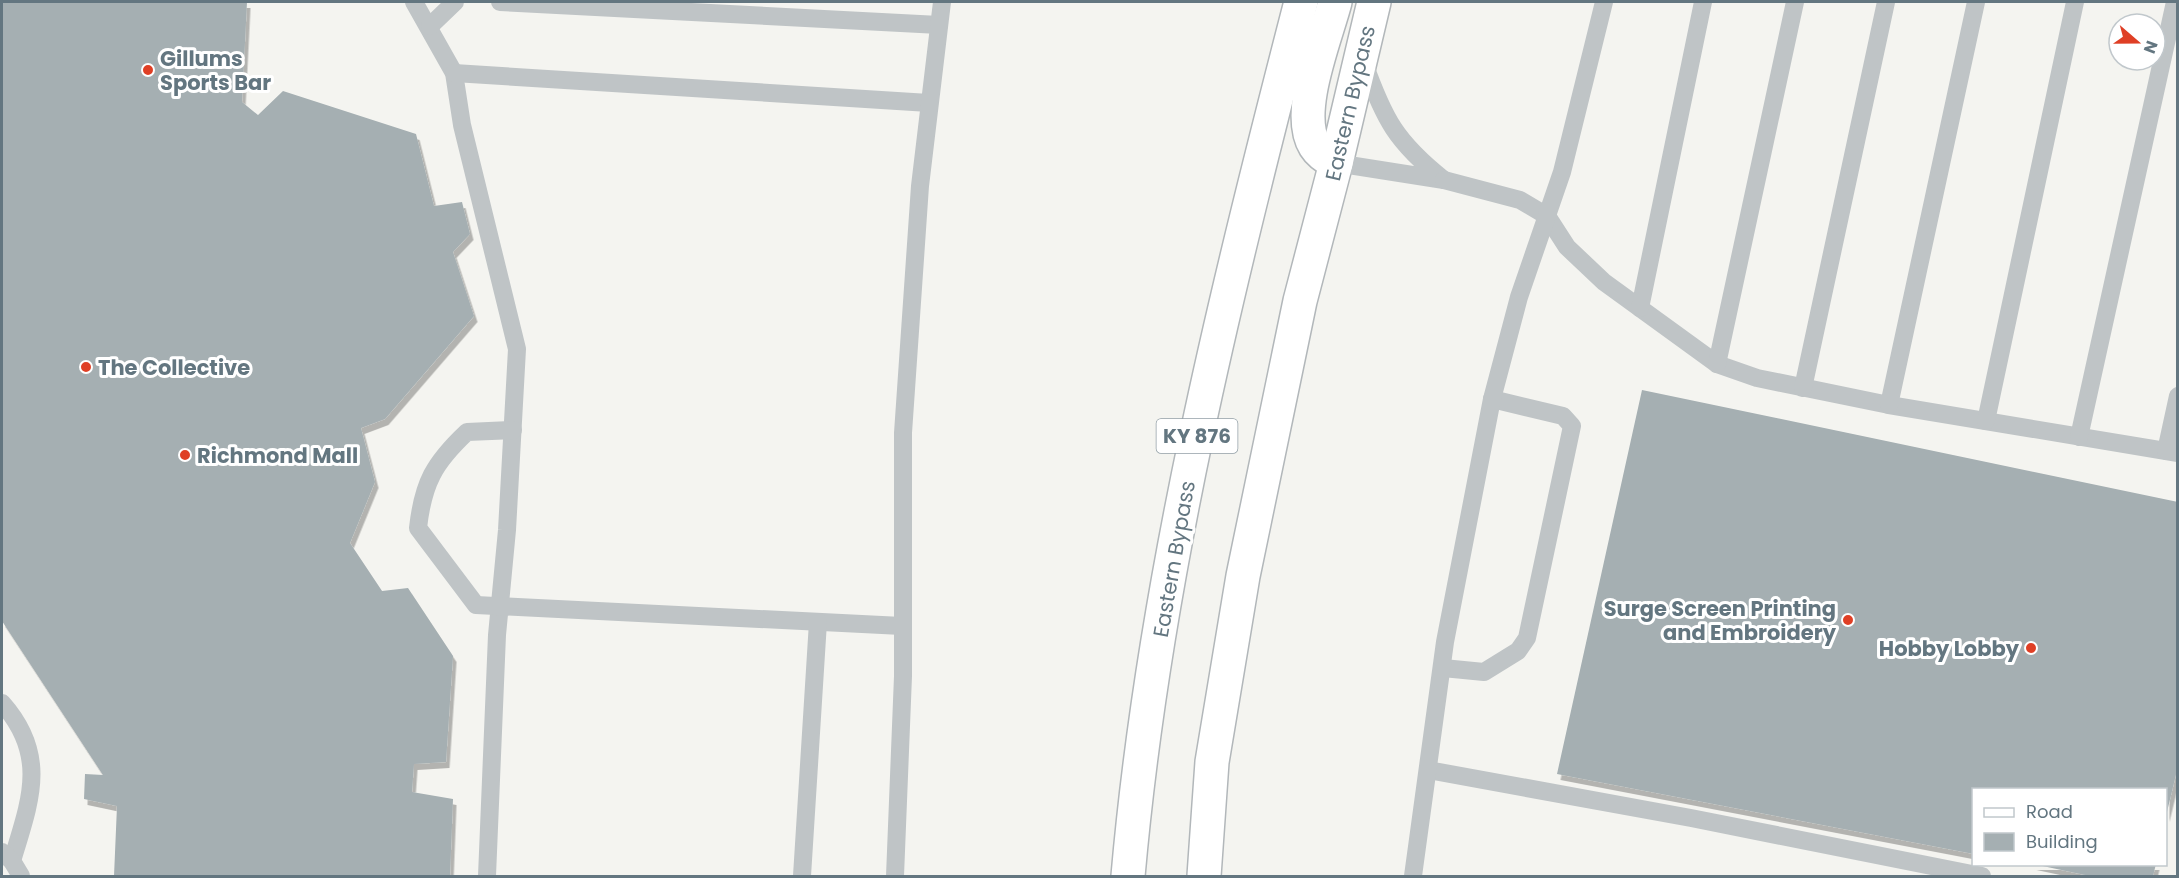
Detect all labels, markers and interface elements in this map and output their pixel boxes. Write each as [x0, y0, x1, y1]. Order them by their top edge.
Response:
north arrow [2107, 12, 2167, 72]
street label: Eastern Bypass [1318, 23, 1382, 183]
text: N [2138, 37, 2163, 57]
place label: Gillums Sports Bar [160, 44, 271, 97]
marker: Gillums Sports Bar [141, 63, 155, 77]
place label: The Collective [98, 353, 250, 382]
marker: The Collective [79, 360, 93, 374]
road number: KY 876 [1156, 419, 1238, 453]
place label: Richmond Mall [197, 441, 358, 470]
marker: Richmond Mall [178, 448, 192, 462]
street label: Eastern Bypass [1146, 478, 1202, 640]
place label: Surge Screen Printing and Embroidery [1604, 594, 1837, 647]
marker: Surge Screen Printing and Embroidery [1841, 613, 1855, 627]
place label: Hobby Lobby [1879, 634, 2020, 663]
marker: Hobby Lobby [2024, 641, 2038, 655]
legend [1972, 788, 2167, 866]
text: Road [2026, 799, 2073, 824]
text: Building [2026, 829, 2098, 854]

